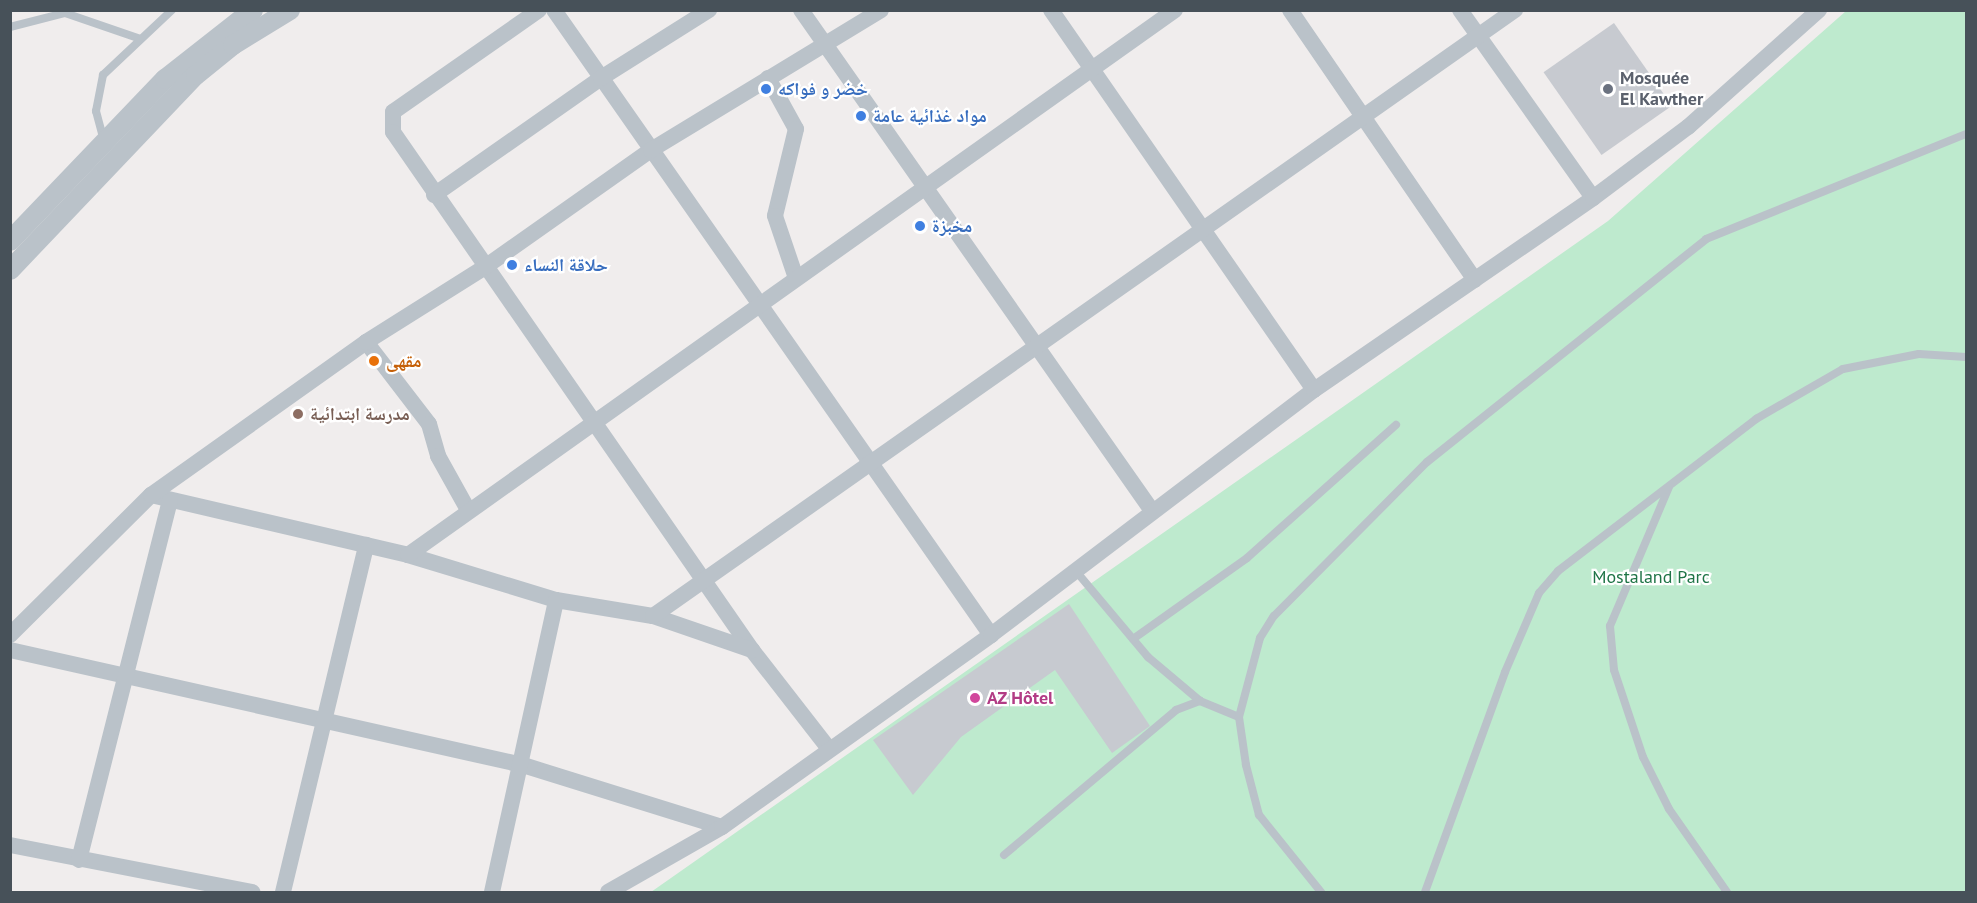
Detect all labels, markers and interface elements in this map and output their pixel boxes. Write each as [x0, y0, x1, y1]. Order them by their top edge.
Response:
place label: Mosquée El Kawther [1620, 68, 1703, 110]
place label: خضر و فواكه [778, 78, 868, 100]
marker: خضر و فواكه [759, 82, 773, 96]
marker: Mosquée El Kawther [1601, 82, 1615, 96]
place label: مواد غذائية عامة [873, 105, 987, 127]
marker: مواد غذائية عامة [854, 109, 868, 123]
place label: مخبزة [932, 215, 972, 237]
marker: مخبزة [913, 219, 927, 233]
place label: حلاقة النساء [524, 254, 608, 276]
marker: حلاقة النساء [505, 258, 519, 272]
place label: مقهى [386, 350, 421, 372]
marker: مقهى [367, 354, 381, 368]
place label: مدرسة ابتدائية [310, 403, 410, 425]
marker: مدرسة ابتدائية [291, 407, 305, 421]
park label: Mostaland Parc [1592, 566, 1710, 588]
place label: AZ Hôtel [987, 687, 1054, 709]
marker: AZ Hôtel [968, 691, 982, 705]

